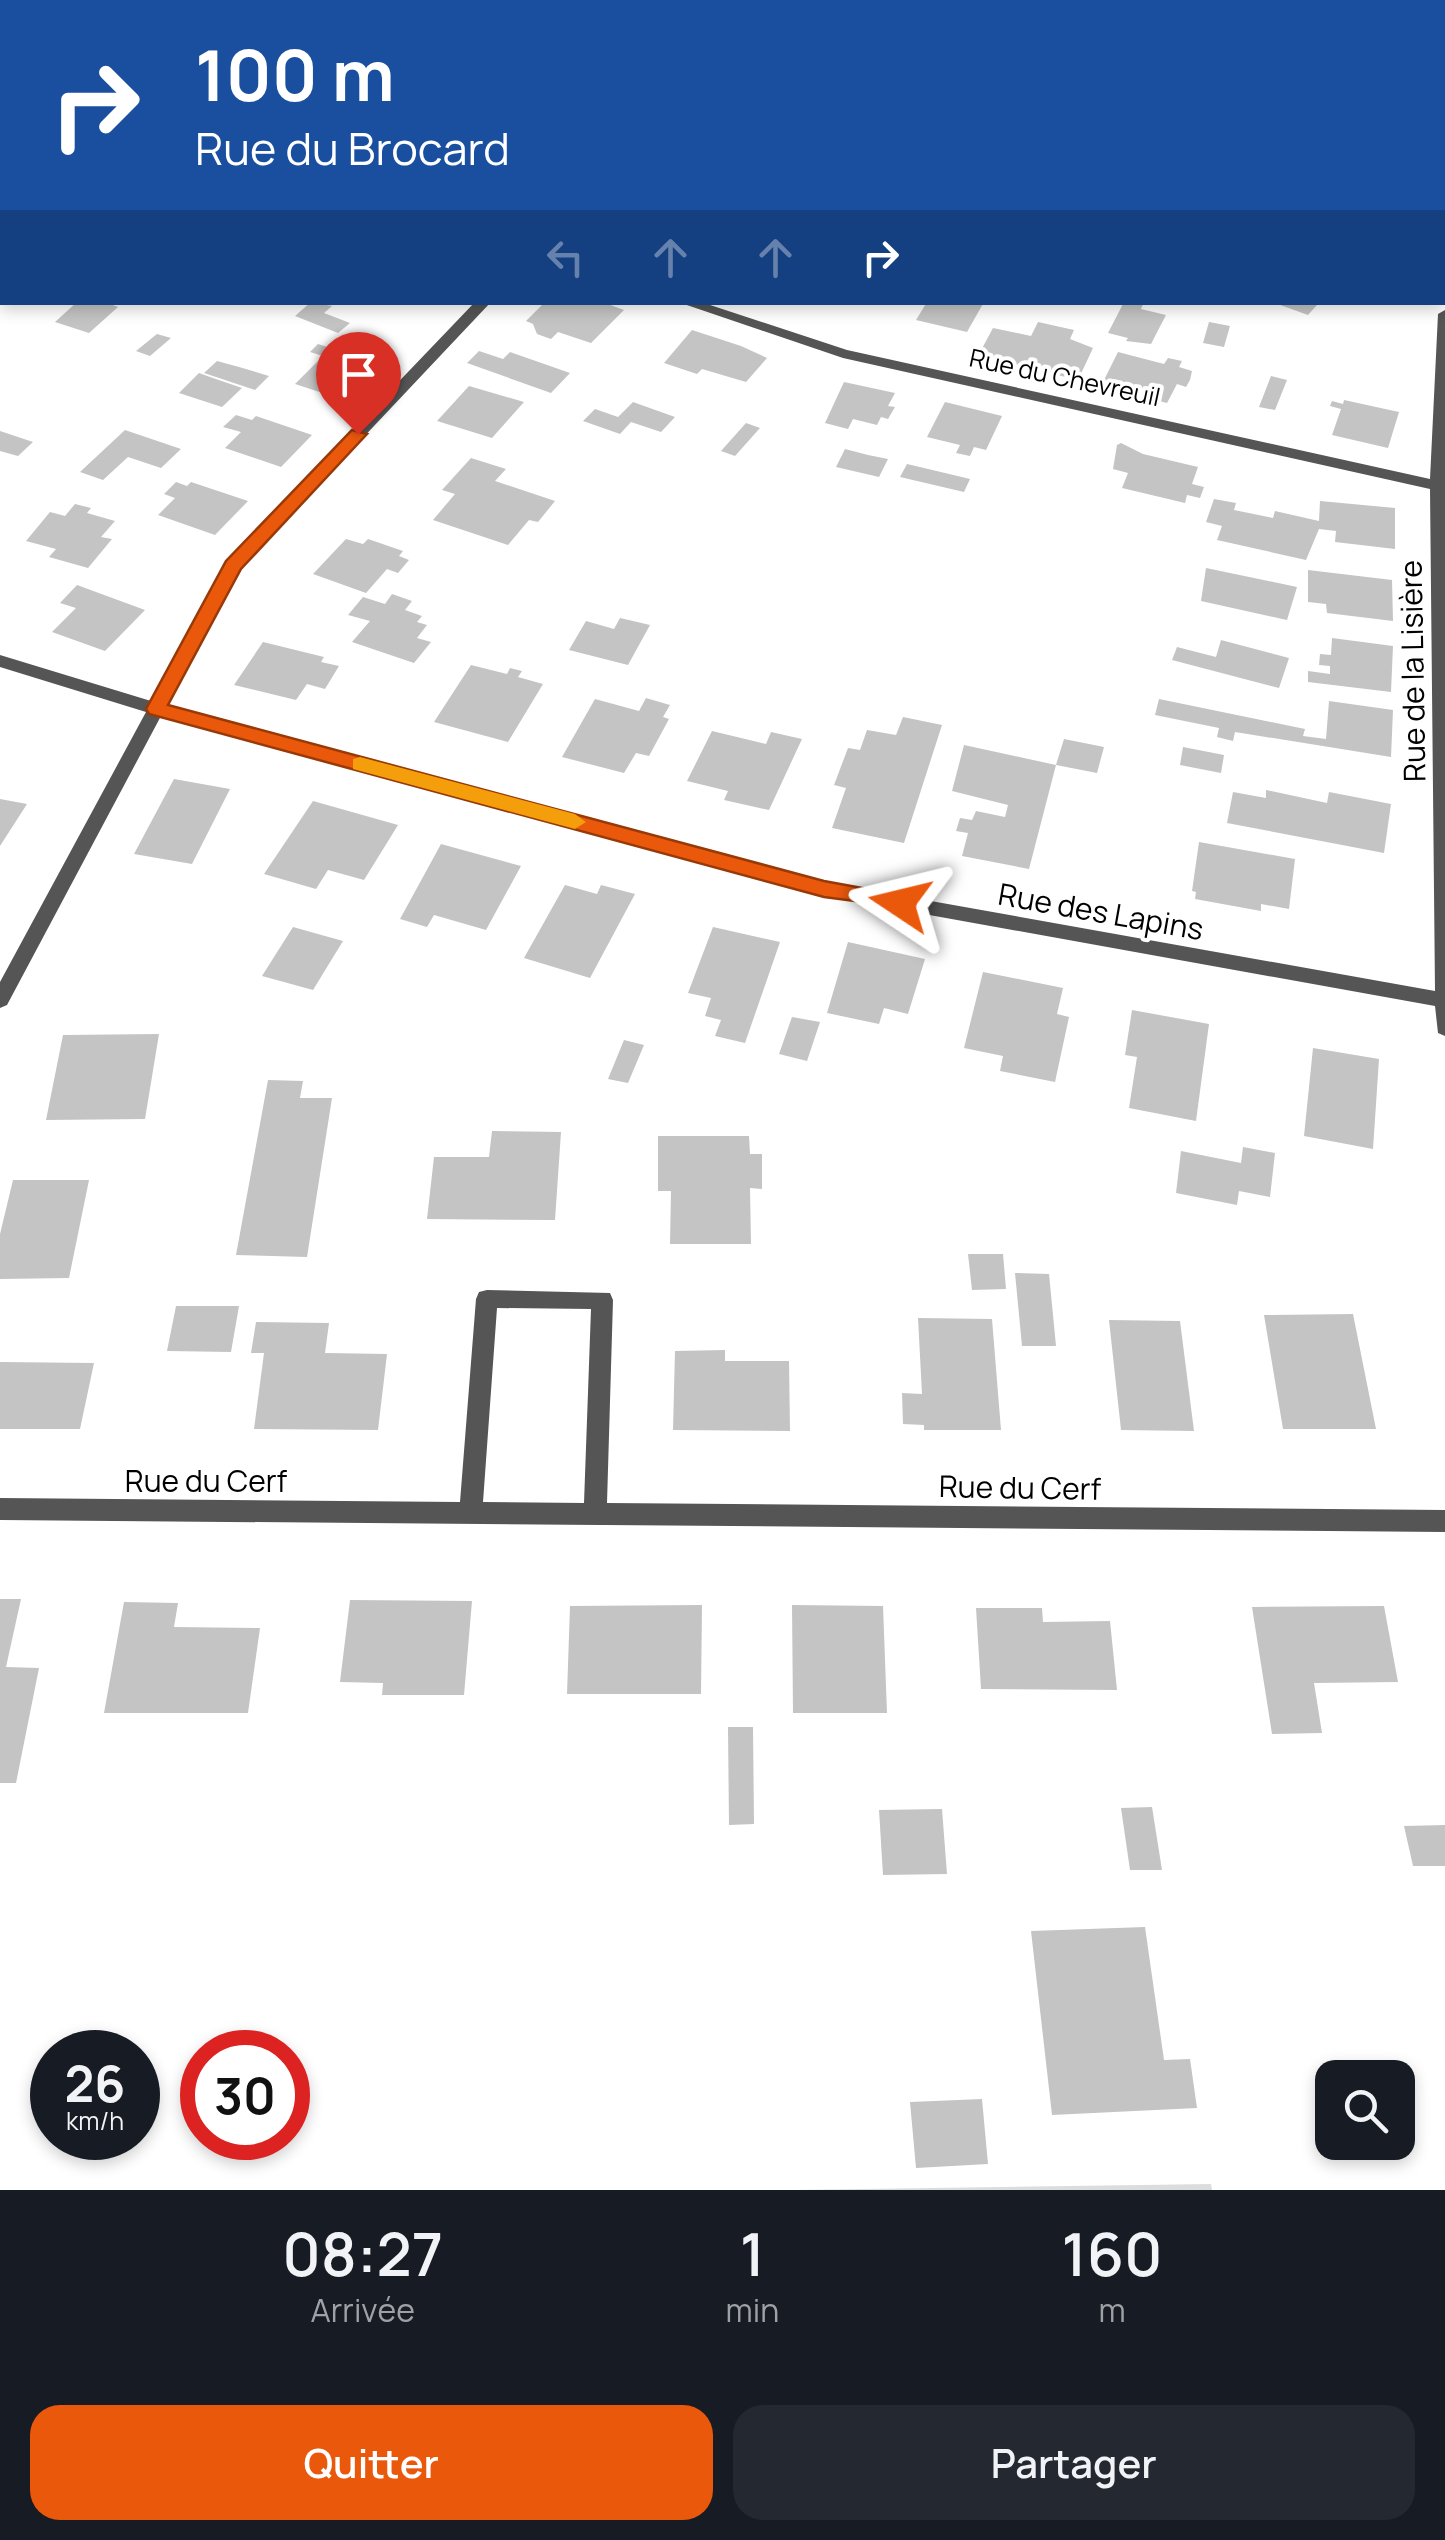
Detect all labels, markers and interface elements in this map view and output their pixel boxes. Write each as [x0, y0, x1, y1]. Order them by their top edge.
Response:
text: 100 m [195, 26, 395, 122]
icon: right [30, 40, 160, 170]
text: Rue du Brocard [195, 117, 510, 179]
icon: left [538, 230, 593, 285]
icon: ahead [643, 230, 698, 285]
icon: ahead [748, 230, 803, 285]
icon: right [853, 230, 908, 285]
pin [316, 332, 401, 435]
street label: Rue du Chevreuil [966, 340, 1164, 414]
icon: arrive [331, 347, 386, 402]
street label: Rue de la Lisière [1390, 560, 1434, 782]
position arrow [848, 851, 952, 955]
street label: Rue des Lapins [995, 873, 1207, 949]
street label: Rue du Cerf [125, 1460, 288, 1501]
street label: Rue du Cerf [938, 1465, 1102, 1509]
speed limit sign: 30 [180, 2030, 310, 2160]
text: 26 [65, 2049, 125, 2117]
map controls [1315, 2060, 1415, 2160]
button: search [1315, 2060, 1415, 2160]
text: km/h [66, 2103, 124, 2138]
text: 08:27 [282, 2212, 443, 2294]
text: 1 [740, 2212, 765, 2294]
text: 160 [1062, 2212, 1163, 2294]
text: Arrivée [311, 2288, 415, 2332]
text: min [726, 2288, 779, 2332]
text: m [1099, 2288, 1126, 2332]
button: Quitter [30, 2405, 713, 2520]
button: Partager [733, 2405, 1415, 2520]

